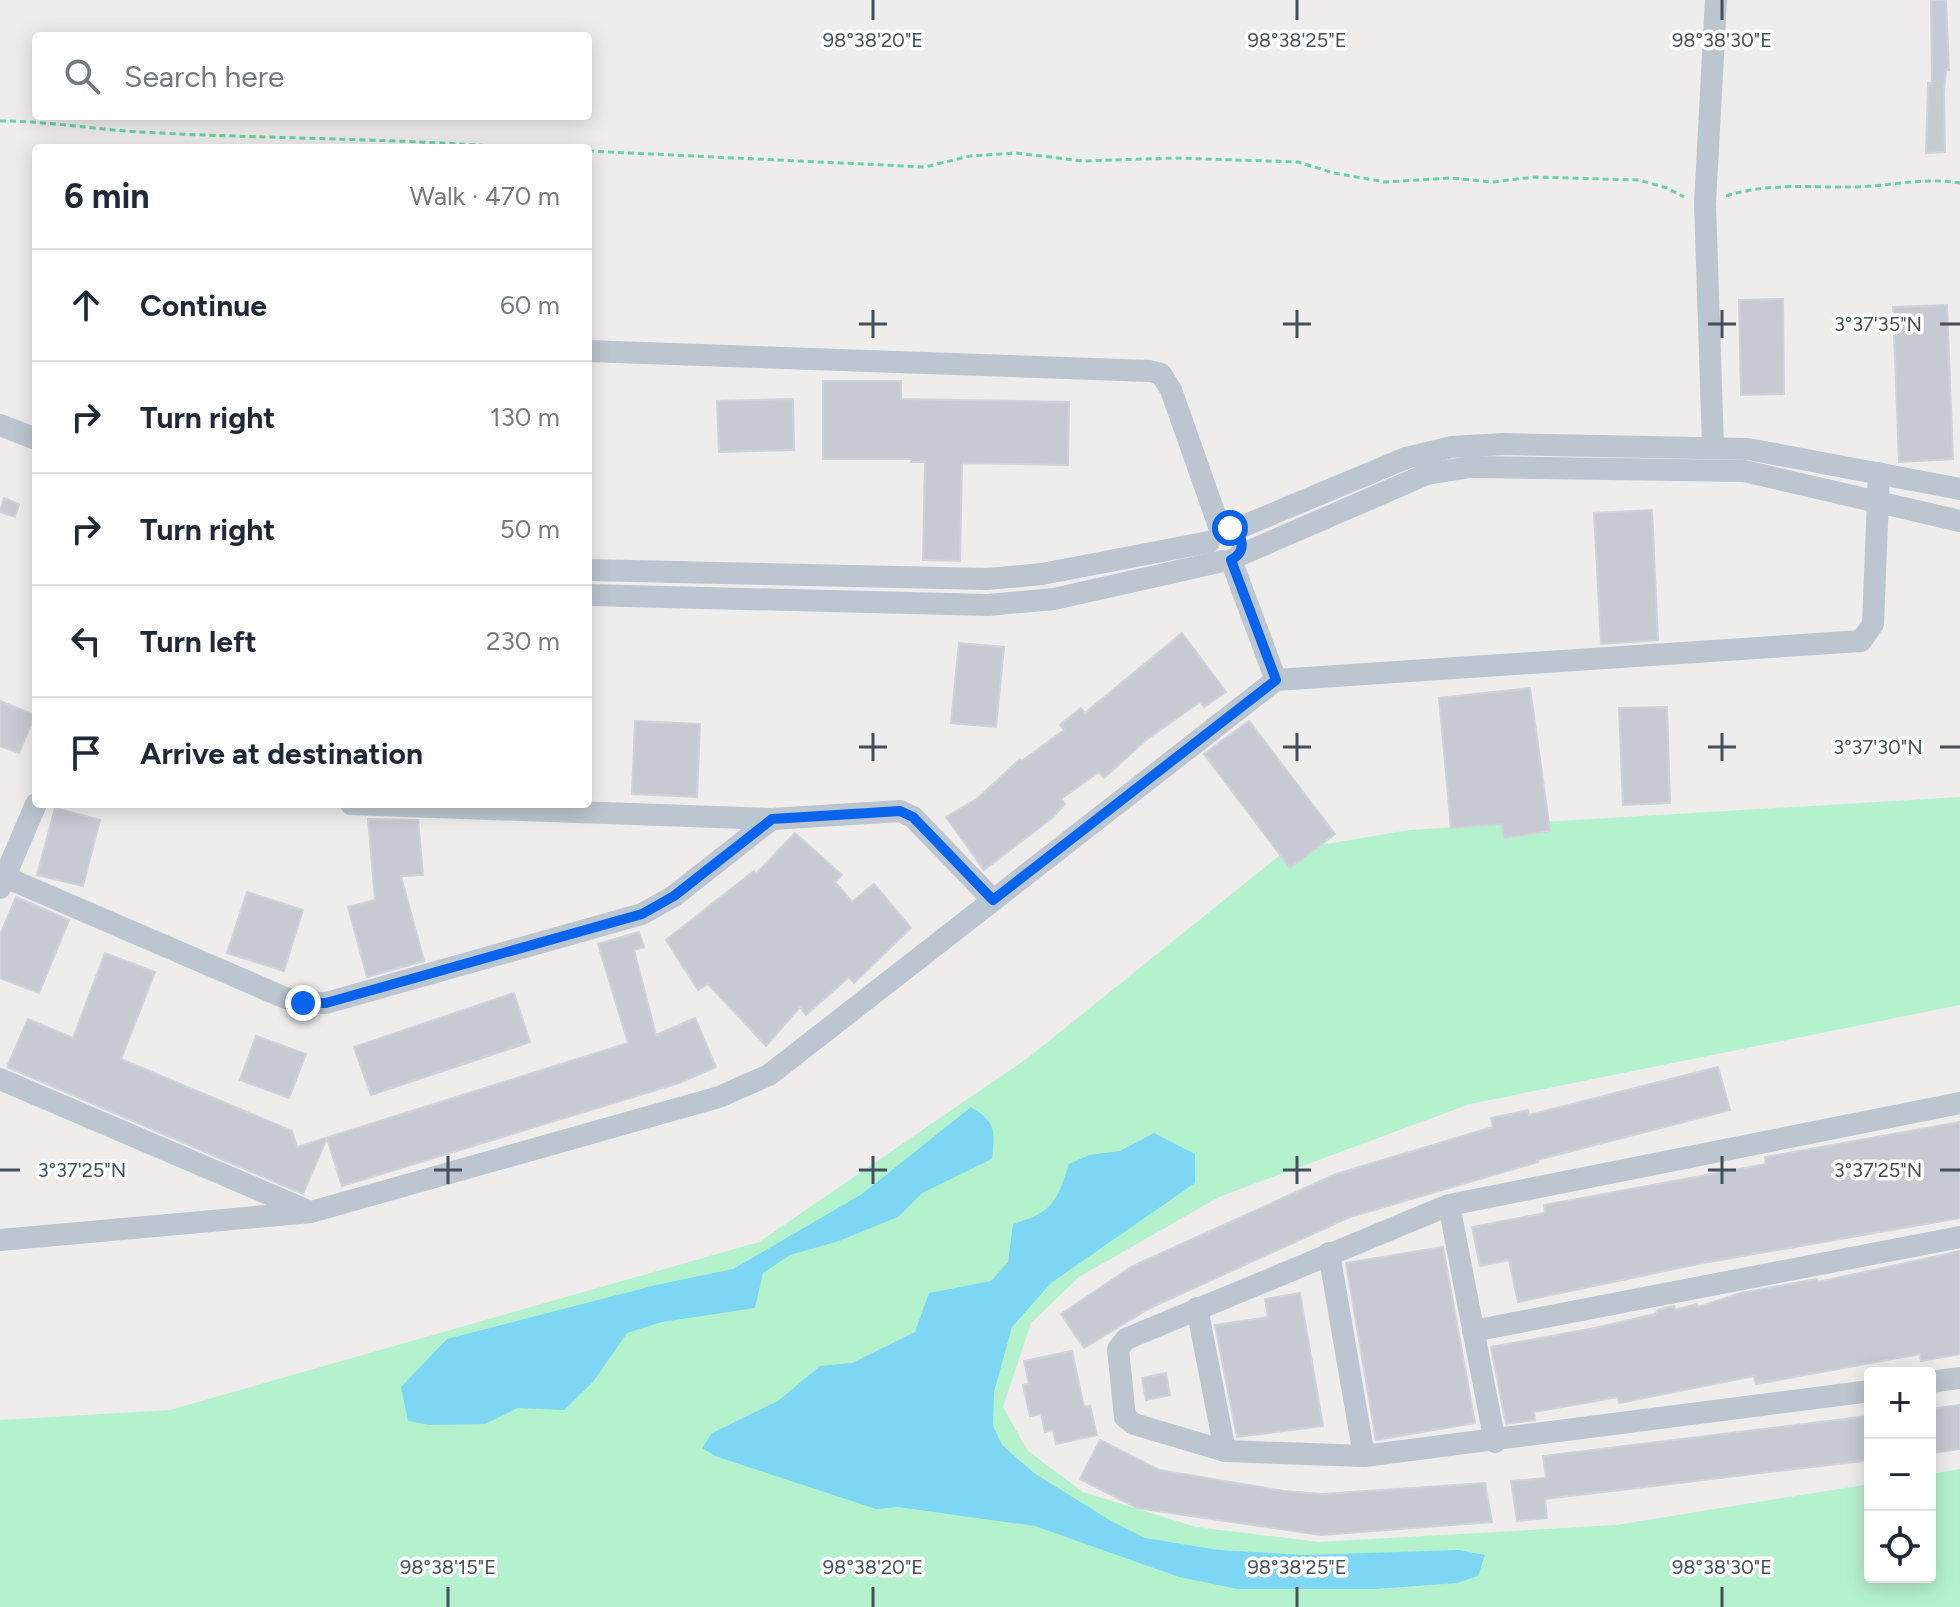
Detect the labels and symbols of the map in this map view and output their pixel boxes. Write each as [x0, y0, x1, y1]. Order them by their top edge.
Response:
text: 98°38'20"E [823, 28, 923, 52]
text: 98°38'25"E [1247, 28, 1347, 52]
text: 98°38'30"E [1672, 28, 1772, 52]
text: 3°37'35"N [1834, 312, 1922, 336]
route start [1212, 510, 1248, 546]
text: 3°37'30"N [1833, 735, 1923, 759]
route end [285, 985, 321, 1021]
text: 3°37'25"N [38, 1158, 126, 1182]
text: 3°37'25"N [1834, 1158, 1922, 1182]
text: 98°38'15"E [400, 1555, 496, 1579]
text: 98°38'20"E [823, 1555, 923, 1579]
text: 98°38'25"E [1247, 1555, 1347, 1579]
text: 98°38'30"E [1672, 1555, 1772, 1579]

